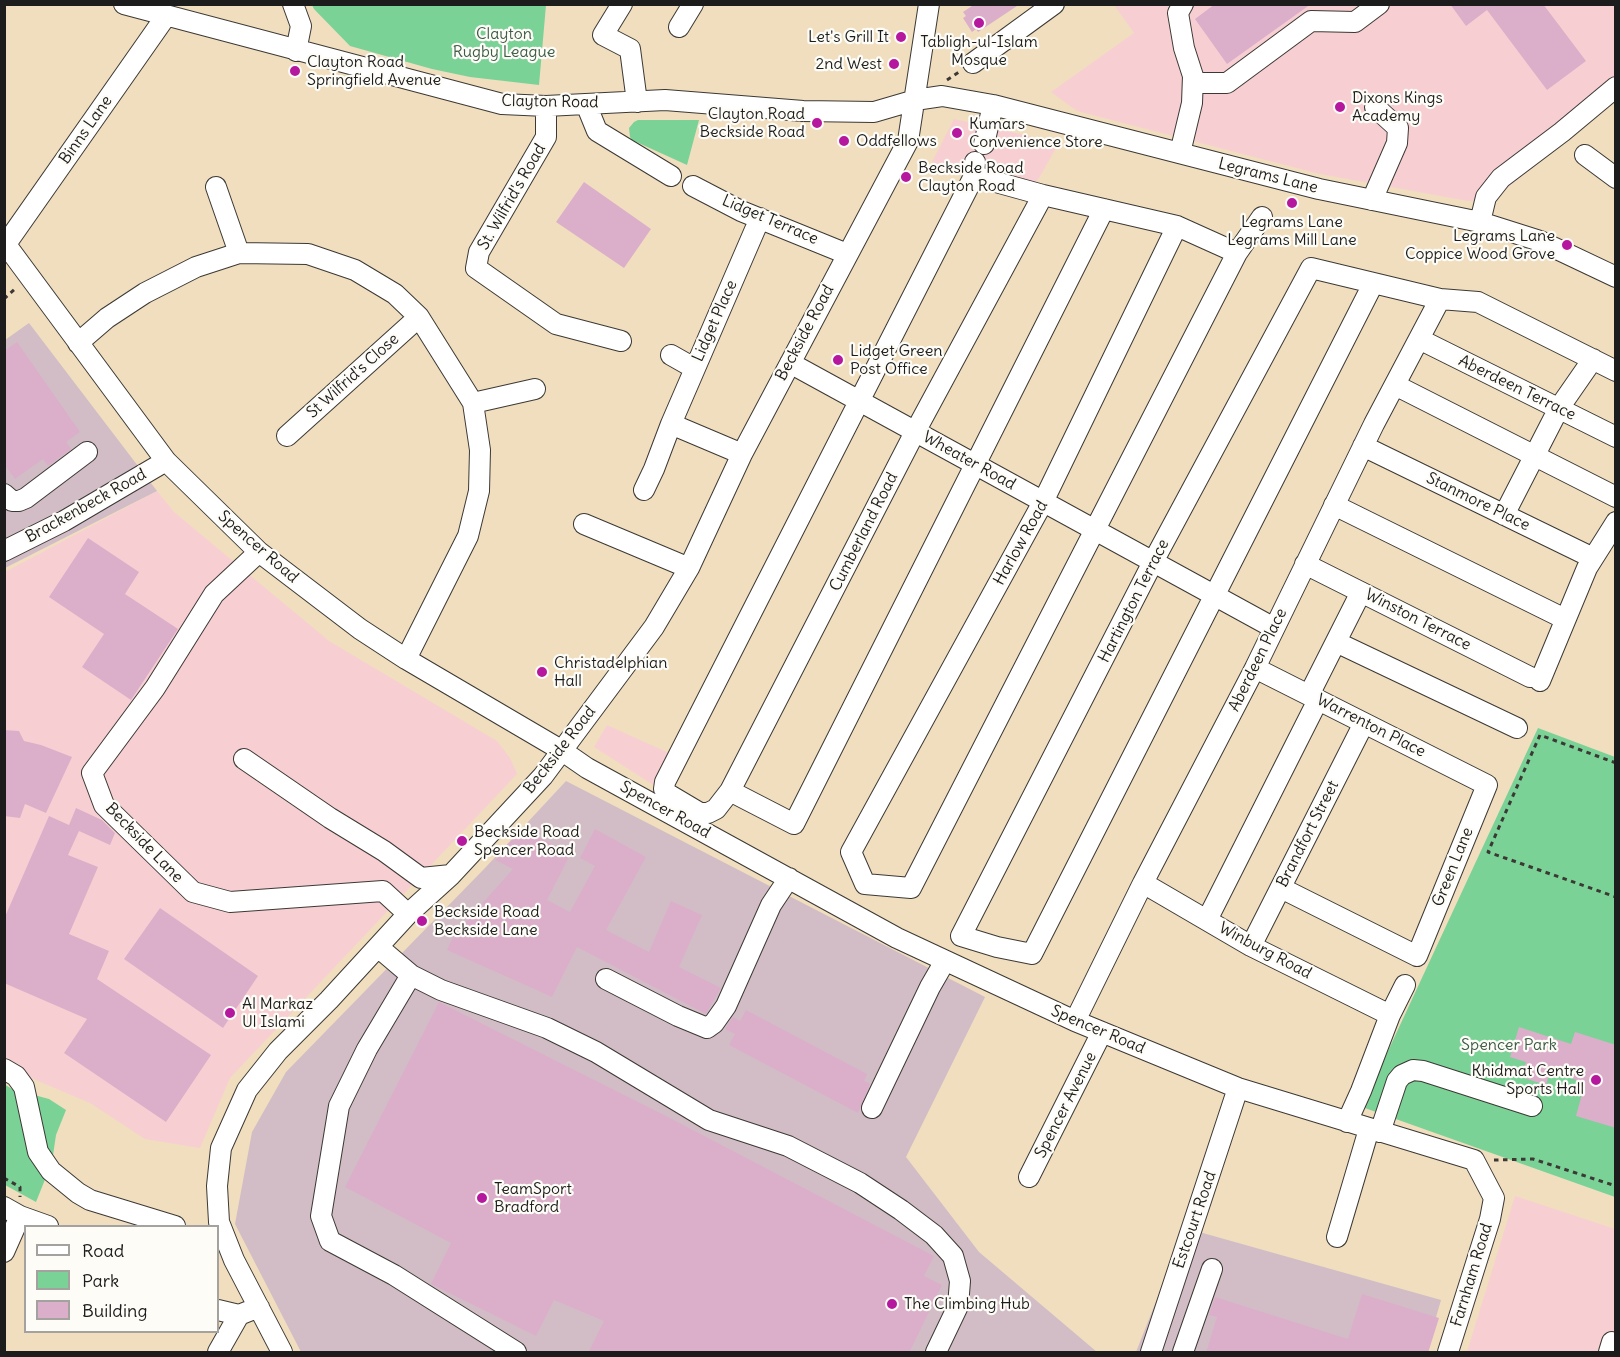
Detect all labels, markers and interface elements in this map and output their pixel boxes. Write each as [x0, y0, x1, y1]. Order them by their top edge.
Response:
marker: Tabligh-ul-Islam Mosque [972, 16, 986, 30]
park label: Clayton Rugby League [453, 24, 555, 62]
place label: Let's Grill It [808, 27, 889, 47]
marker: Let's Grill It [894, 30, 908, 44]
place label: Tabligh-ul-Islam Mosque [920, 32, 1038, 70]
place label: Clayton Road Springfield Avenue [307, 52, 441, 90]
place label: 2nd West [816, 54, 882, 74]
marker: 2nd West [887, 57, 901, 71]
marker: Clayton Road Springfield Avenue [288, 64, 302, 78]
place label: Dixons Kings Academy [1352, 88, 1443, 126]
street label: Binns Lane [55, 92, 117, 168]
street label: Clayton Road [501, 92, 599, 112]
marker: Dixons Kings Academy [1333, 100, 1347, 114]
place label: Clayton Road Beckside Road [699, 104, 805, 142]
place label: Kumars Convenience Store [969, 114, 1103, 152]
marker: Clayton Road Beckside Road [810, 116, 824, 130]
marker: Kumars Convenience Store [950, 126, 964, 140]
place label: Oddfellows [856, 131, 937, 151]
marker: Oddfellows [837, 134, 851, 148]
street label: St. Wilfrid's Road [474, 141, 550, 253]
street label: Legrams Lane [1216, 154, 1320, 198]
place label: Beckside Road Clayton Road [918, 158, 1024, 196]
marker: Beckside Road Clayton Road [899, 170, 913, 184]
street label: Lidget Terrace [719, 191, 821, 249]
marker: Legrams Lane Legrams Mill Lane [1285, 196, 1299, 210]
place label: Legrams Lane Legrams Mill Lane [1227, 212, 1357, 250]
place label: Legrams Lane Coppice Wood Grove [1405, 226, 1555, 264]
marker: Legrams Lane Coppice Wood Grove [1560, 238, 1574, 252]
street label: Lidget Place [688, 277, 742, 365]
street label: Beckside Road [772, 282, 838, 384]
street label: St Wilfrid's Close [303, 330, 403, 422]
place label: Lidget Green Post Office [850, 341, 943, 379]
street label: Aberdeen Terrace [1455, 351, 1579, 425]
marker: Lidget Green Post Office [831, 353, 845, 367]
street label: Wheater Road [919, 428, 1019, 494]
street label: Brackenbeck Road [22, 465, 150, 547]
street label: Stanmore Place [1423, 469, 1533, 535]
street label: Cumberland Road [826, 470, 902, 594]
street label: Harlow Road [990, 497, 1052, 589]
street label: Spencer Road [214, 507, 302, 587]
street label: Hartington Terrace [1095, 536, 1173, 666]
street label: Winston Terrace [1362, 585, 1474, 655]
street label: Aberdeen Place [1225, 605, 1291, 715]
place label: Christadelphian Hall [554, 653, 667, 691]
marker: Christadelphian Hall [535, 665, 549, 679]
street label: Warrenton Place [1313, 690, 1429, 762]
street label: Beckside Road [520, 703, 600, 797]
street label: Spencer Road [617, 777, 713, 843]
street label: Brandfort Street [1273, 777, 1343, 891]
street label: Beckside Lane [101, 799, 187, 887]
place label: Beckside Road Spencer Road [474, 822, 580, 860]
street label: Green Lane [1428, 825, 1478, 909]
marker: Beckside Road Spencer Road [455, 834, 469, 848]
place label: Beckside Road Beckside Lane [434, 902, 540, 940]
marker: Beckside Road Beckside Lane [415, 914, 429, 928]
street label: Winburg Road [1215, 919, 1315, 983]
place label: Al Markaz Ul Islami [242, 994, 313, 1032]
street label: Spencer Road [1048, 1002, 1148, 1058]
marker: Al Markaz Ul Islami [223, 1006, 237, 1020]
park label: Spencer Park [1461, 1035, 1557, 1055]
street label: Spencer Avenue [1031, 1049, 1101, 1161]
place label: Khidmat Centre Sports Hall [1472, 1061, 1584, 1099]
marker: Khidmat Centre Sports Hall [1589, 1073, 1603, 1087]
street label: Estcourt Road [1169, 1169, 1221, 1271]
place label: TeamSport Bradford [494, 1179, 572, 1217]
marker: TeamSport Bradford [475, 1191, 489, 1205]
street label: Farnham Road [1447, 1221, 1497, 1329]
legend [24, 1225, 219, 1333]
text: Road [82, 1239, 124, 1262]
text: Park [82, 1269, 119, 1292]
place label: The Climbing Hub [904, 1294, 1030, 1314]
marker: The Climbing Hub [885, 1297, 899, 1311]
text: Building [82, 1299, 147, 1322]

